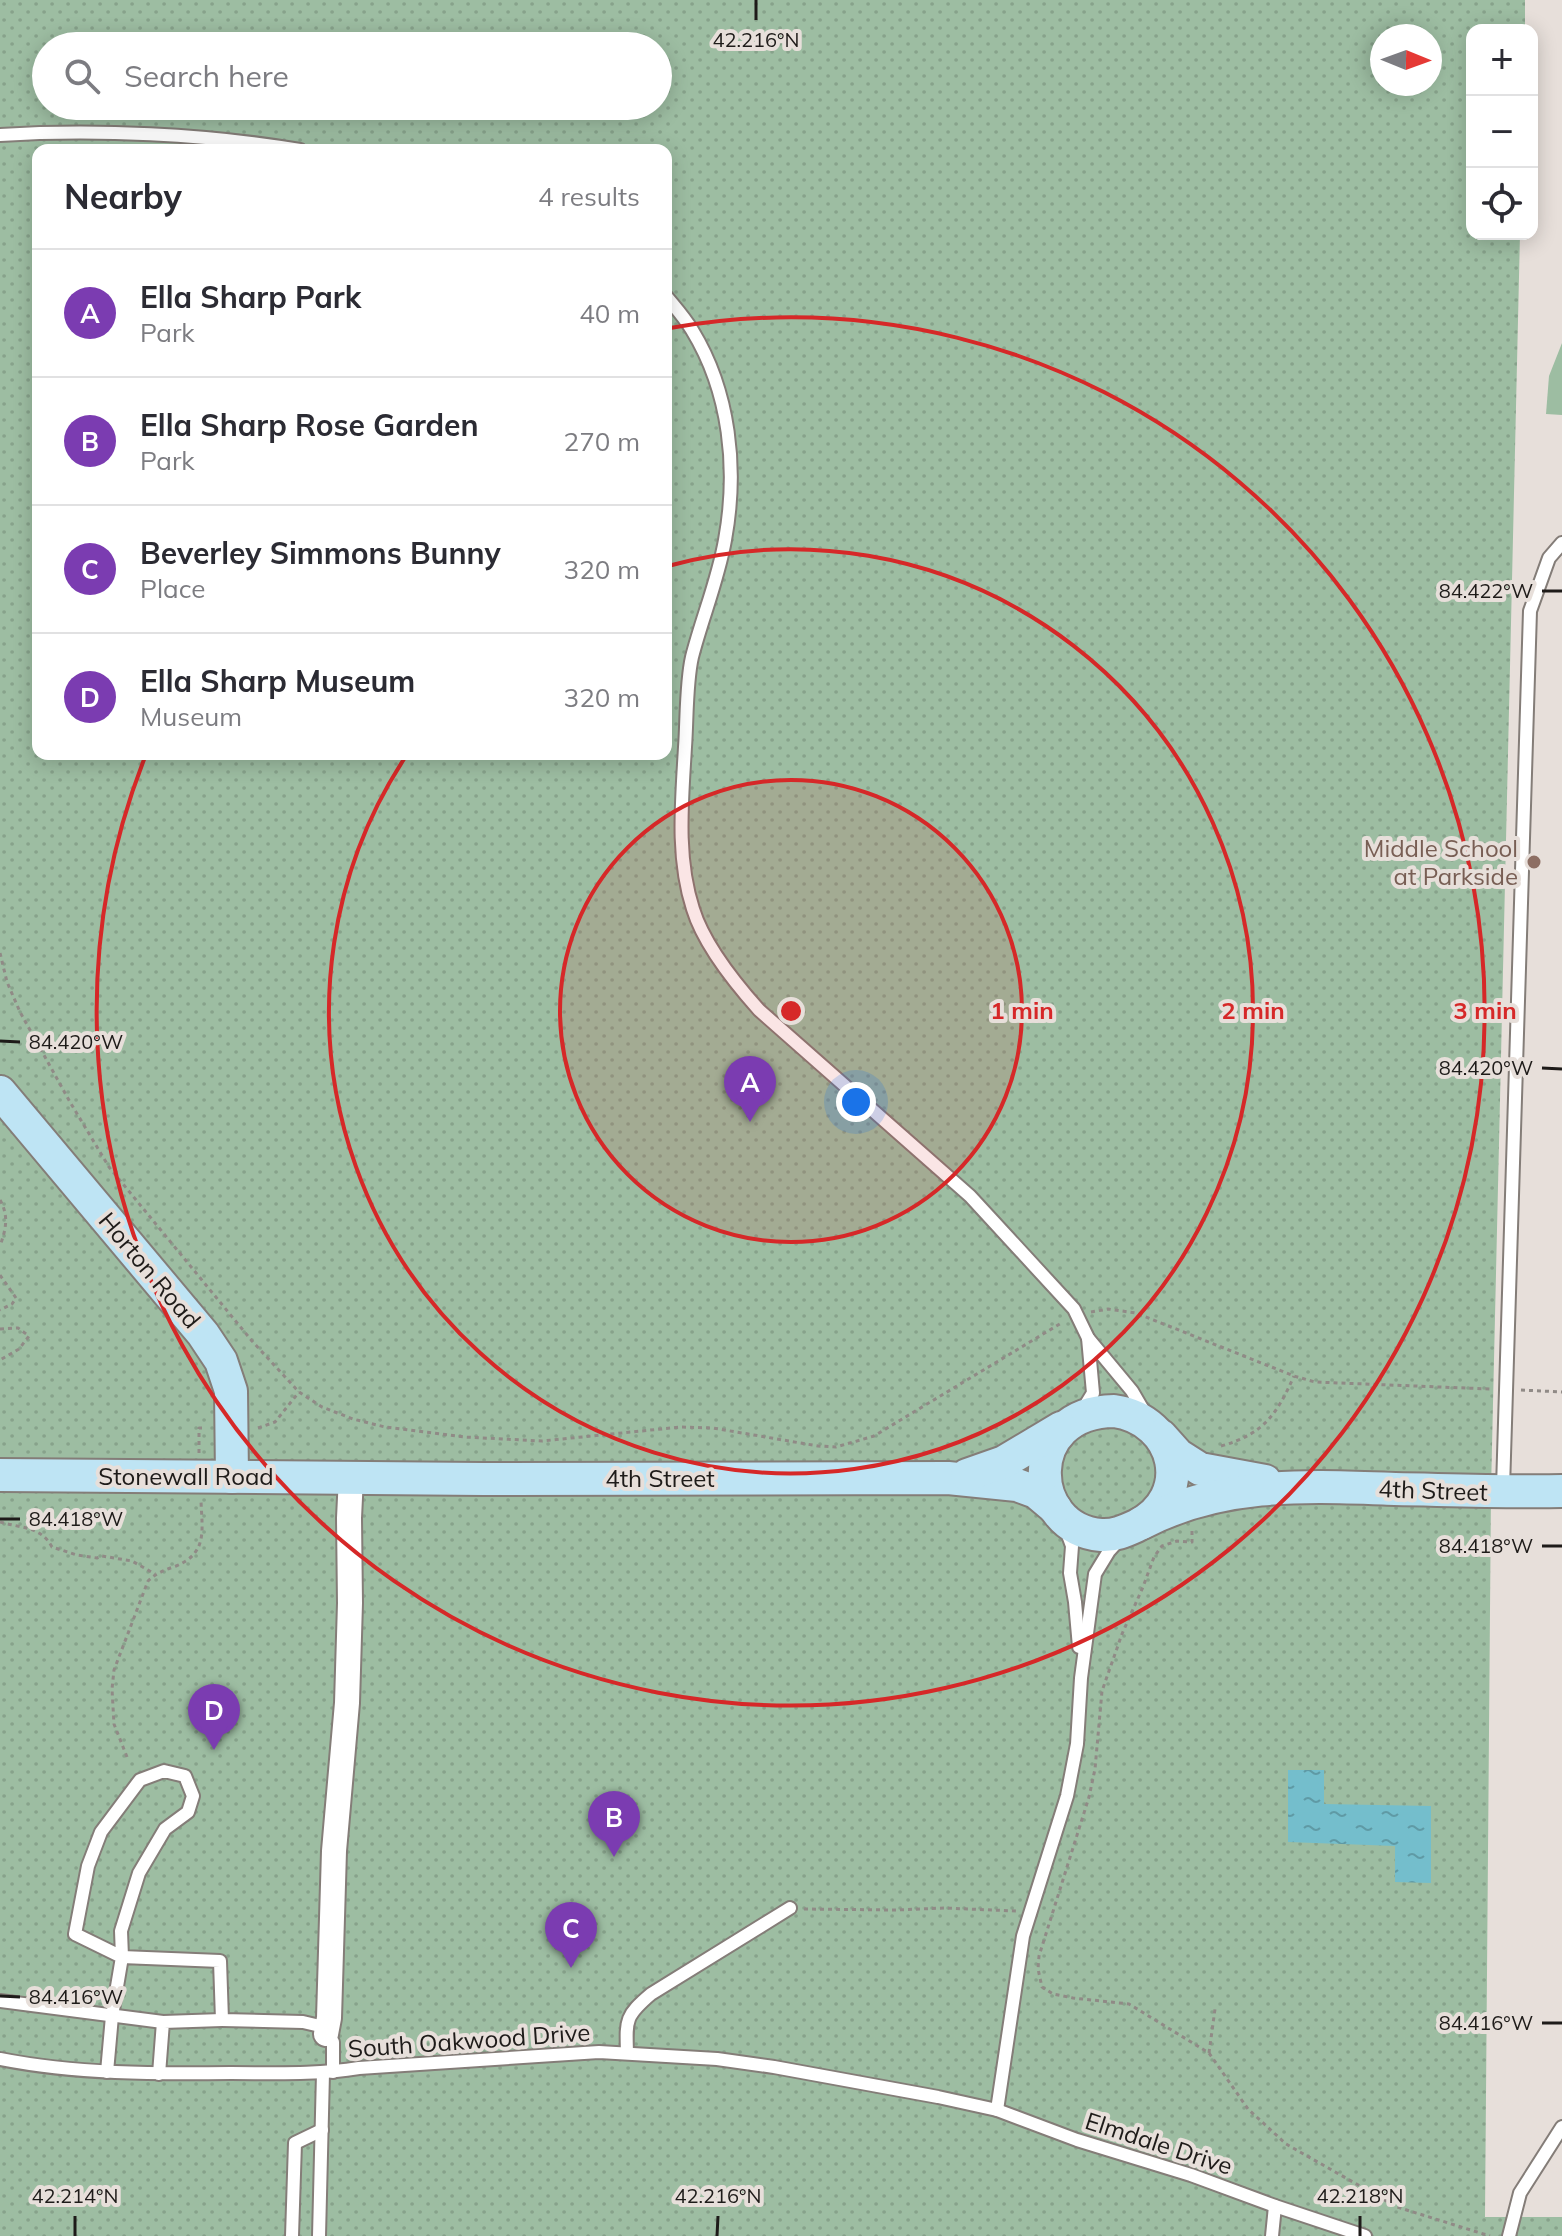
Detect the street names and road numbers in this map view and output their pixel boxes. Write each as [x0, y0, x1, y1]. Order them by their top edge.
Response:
street label: Horton Road [93, 1206, 207, 1334]
street label: Stonewall Road [98, 1461, 274, 1491]
street label: 4th Street [605, 1463, 715, 1493]
street label: 4th Street [1378, 1473, 1488, 1507]
street label: South Oakwood Drive [347, 2017, 591, 2063]
street label: Elmdale Drive [1082, 2105, 1236, 2181]

